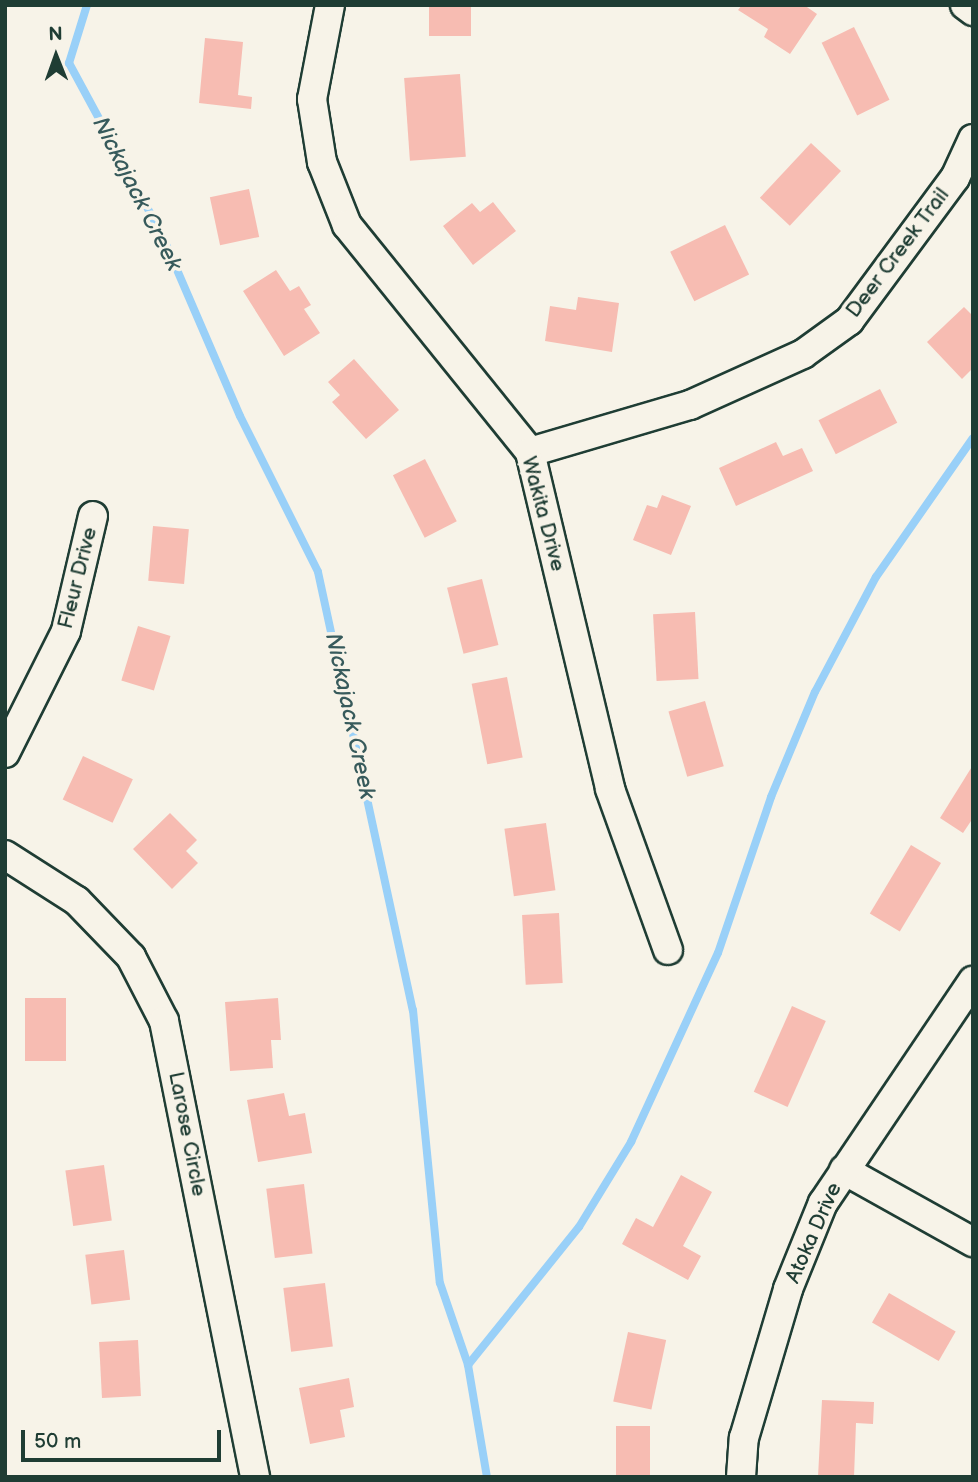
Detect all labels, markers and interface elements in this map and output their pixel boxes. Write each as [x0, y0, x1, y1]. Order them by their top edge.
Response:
north arrow [21, 21, 91, 91]
text: N [48, 23, 63, 46]
water label: Nickajack Creek [86, 112, 188, 276]
street label: Deer Creek Trail [841, 183, 955, 323]
street label: Wakita Drive [516, 454, 570, 574]
street label: Fleur Drive [53, 525, 103, 631]
water label: Nickajack Creek [319, 630, 381, 802]
street label: Larose Circle [163, 1070, 211, 1198]
street label: Atoka Drive [781, 1179, 847, 1287]
scale bar [24, 1416, 224, 1460]
text: 50 m [34, 1429, 81, 1454]

